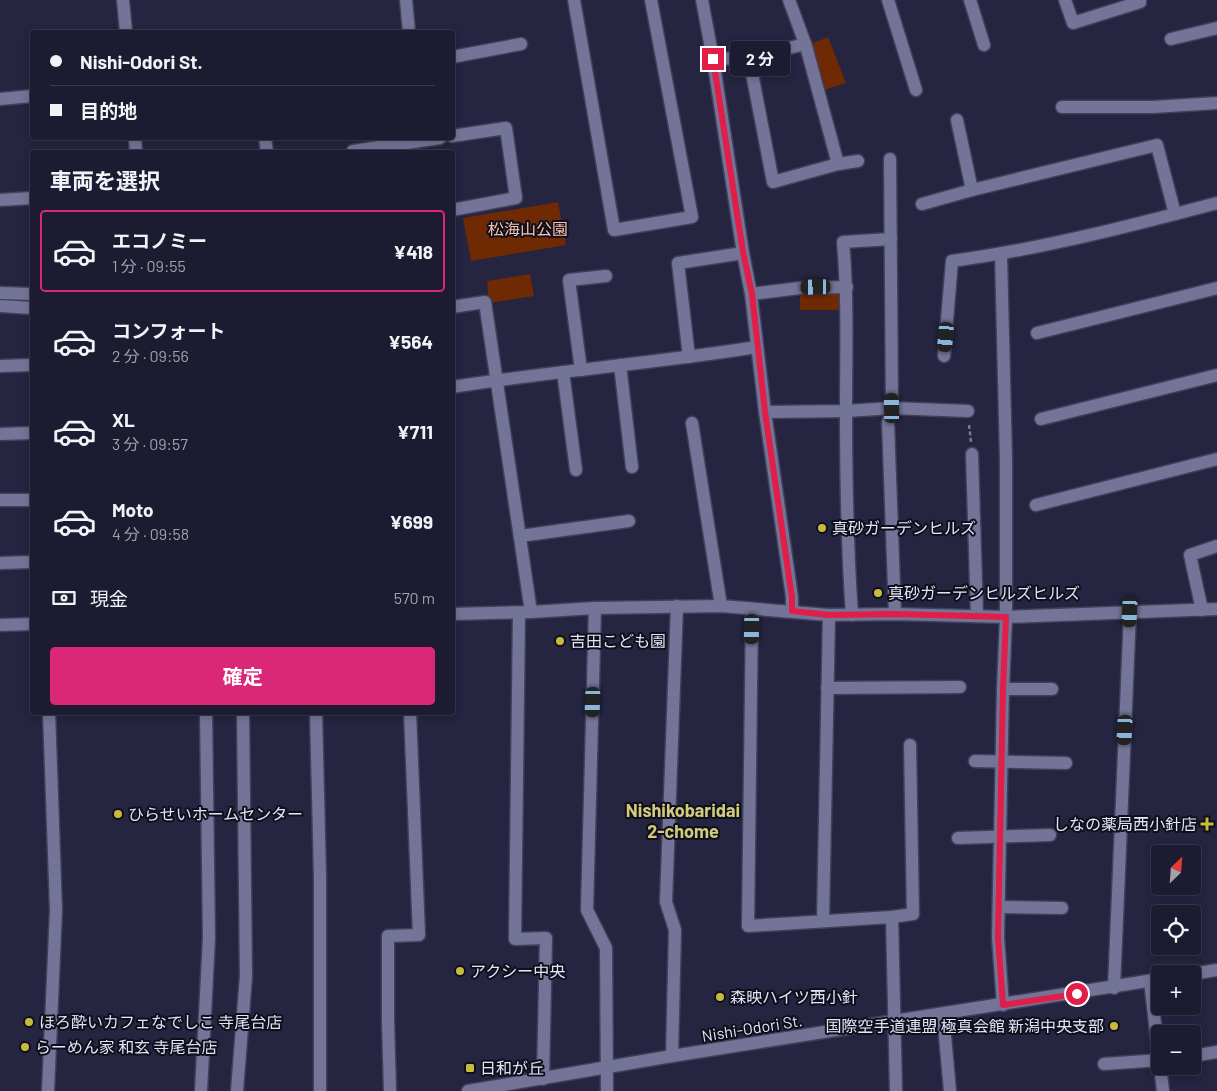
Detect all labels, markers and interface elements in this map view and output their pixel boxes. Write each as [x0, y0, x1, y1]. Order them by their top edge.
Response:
callout: 2 分 [730, 42, 790, 76]
route end [702, 48, 724, 70]
text: 2 分 [746, 49, 774, 68]
text: Nishi-Odori St. [80, 50, 203, 73]
text: 目的地 [80, 99, 137, 122]
text: 車両を選択 [50, 167, 160, 193]
park label: 松海山公園 [488, 219, 568, 238]
icon: car [52, 229, 97, 274]
text: エコノミー [112, 229, 207, 252]
text: ¥418 [393, 240, 433, 263]
text: 1 分 · 09:55 [112, 256, 186, 275]
car [800, 279, 831, 295]
icon: car [52, 319, 97, 364]
text: コンフォート [112, 319, 225, 342]
car [937, 321, 954, 353]
text: ¥564 [388, 330, 433, 353]
text: 2 分 · 09:56 [112, 346, 189, 365]
car [884, 393, 899, 423]
text: XL [112, 408, 135, 431]
icon: car [52, 409, 97, 454]
text: ¥711 [397, 420, 433, 443]
text: 3 分 · 09:57 [112, 434, 188, 453]
text: Moto [112, 498, 154, 521]
icon: car [52, 499, 97, 544]
text: ¥699 [390, 510, 433, 533]
place label: 真砂ガーデンヒルズ [832, 518, 976, 537]
marker: 真砂ガーデンヒルズ [816, 522, 828, 534]
text: 4 分 · 09:58 [112, 524, 189, 543]
place label: 真砂ガーデンヒルズヒルズ [888, 583, 1080, 602]
icon: cash [50, 584, 78, 612]
text: 現金 [90, 587, 128, 610]
marker: 真砂ガーデンヒルズヒルズ [872, 587, 884, 599]
text: 570 m [394, 588, 435, 607]
car [1121, 597, 1138, 627]
car [744, 614, 759, 644]
place label: 吉田こども園 [570, 631, 666, 650]
marker: 吉田こども園 [554, 635, 566, 647]
button: 確定 [50, 647, 435, 705]
car [584, 687, 601, 717]
car [1116, 715, 1133, 745]
district label: Nishikobaridai 2-chome [626, 799, 740, 842]
place label: ひらせいホームセンター [128, 804, 303, 823]
marker: ひらせいホームセンター [112, 808, 124, 820]
place label: しなの薬局西小針店 [1053, 814, 1197, 833]
marker: しなの薬局西小針店 [1201, 818, 1213, 830]
north arrow [1151, 845, 1201, 895]
map controls [1151, 845, 1201, 1075]
button: locate [1151, 905, 1201, 955]
place label: アクシー中央 [470, 961, 565, 980]
marker: アクシー中央 [454, 965, 466, 977]
button: + [1151, 965, 1201, 1015]
route start [1066, 983, 1088, 1005]
place label: 森映ハイツ西小針 [730, 987, 858, 1006]
marker: 森映ハイツ西小針 [714, 991, 726, 1003]
street label: Nishi-Odori St. [700, 1010, 804, 1045]
place label: ほろ酔いカフェなでしこ 寺尾台店 [39, 1012, 282, 1031]
marker: ほろ酔いカフェなでしこ 寺尾台店 [23, 1016, 35, 1028]
place label: 国際空手道連盟 極真会館 新潟中央支部 [826, 1016, 1104, 1035]
marker: 国際空手道連盟 極真会館 新潟中央支部 [1108, 1020, 1120, 1032]
button: − [1151, 1025, 1201, 1075]
place label: らーめん家 和玄 寺尾台店 [35, 1037, 217, 1056]
marker: らーめん家 和玄 寺尾台店 [19, 1041, 31, 1053]
place label: 日和が丘 [480, 1058, 544, 1077]
marker: 日和が丘 [464, 1062, 476, 1074]

